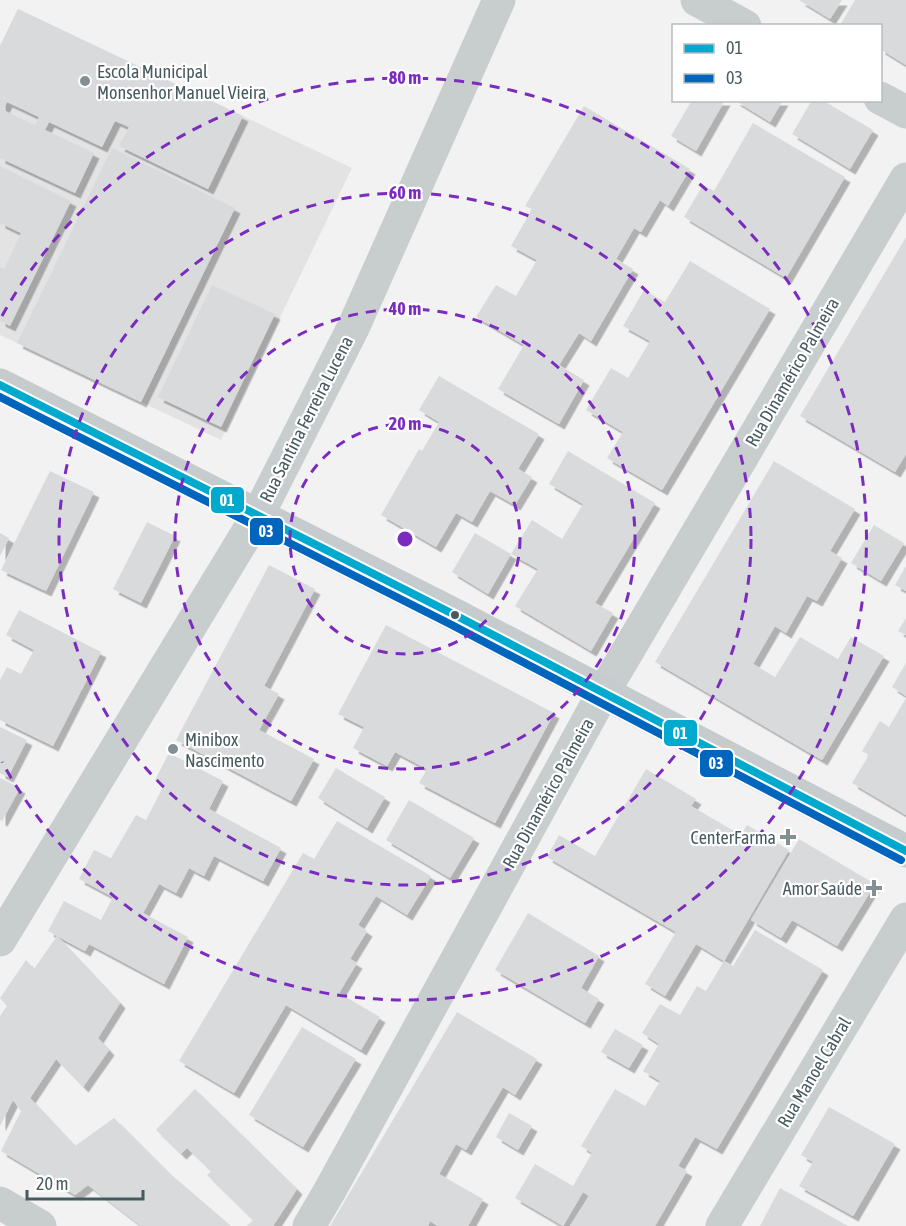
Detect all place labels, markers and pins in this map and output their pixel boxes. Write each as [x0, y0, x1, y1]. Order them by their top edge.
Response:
place label: Escola Municipal Monsenhor Manuel Vieira [97, 61, 266, 103]
marker: Escola Municipal Monsenhor Manuel Vieira [78, 74, 92, 88]
centre of rings [395, 529, 415, 549]
unlabelled marker [449, 609, 461, 621]
place label: Minibox Nascimento [185, 729, 264, 771]
marker: Minibox Nascimento [166, 742, 180, 756]
place label: CenterFarma [691, 827, 776, 848]
marker: CenterFarma [781, 830, 795, 844]
place label: Amor Saúde [783, 878, 862, 899]
marker: Amor Saúde [867, 881, 881, 895]

